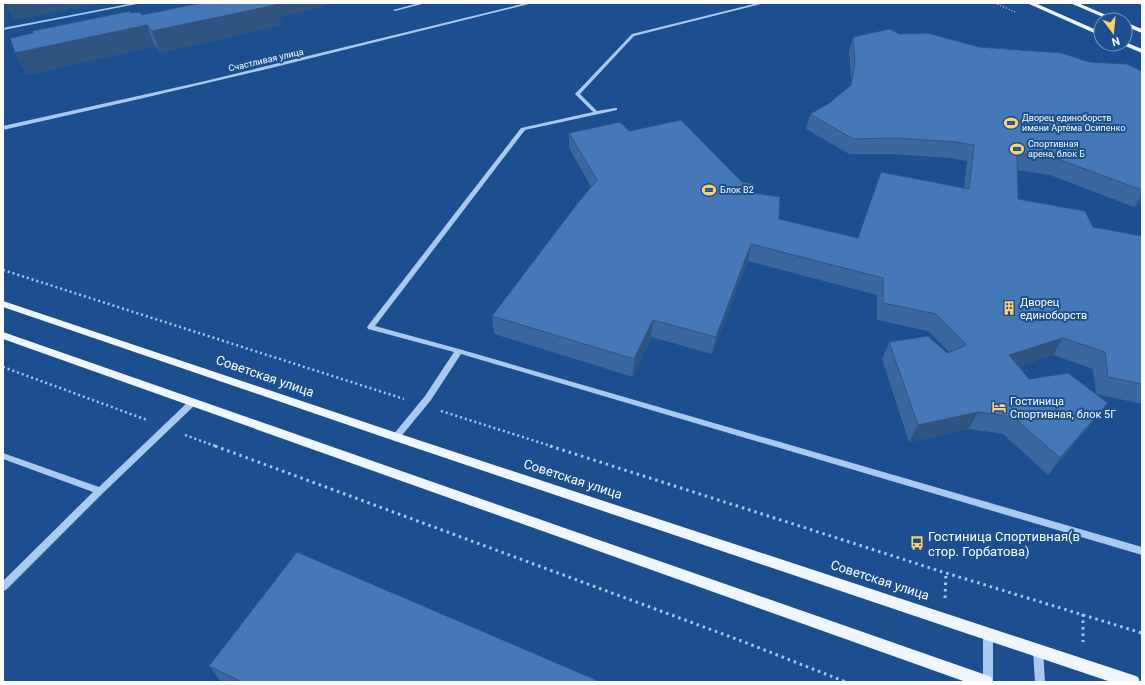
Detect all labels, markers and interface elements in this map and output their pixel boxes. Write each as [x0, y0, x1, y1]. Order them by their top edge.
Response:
north arrow [1093, 12, 1133, 52]
text: N [1110, 34, 1121, 49]
street label: Счастливая улица [228, 46, 305, 73]
place label: Дворец единоборств имени Артёма Осипенко [1022, 113, 1126, 133]
sports icon: Дворец единоборств имени Артёма Осипенко [1003, 115, 1019, 131]
place label: Спортивная арена, блок Б [1028, 139, 1085, 159]
sports icon: Спортивная арена, блок Б [1009, 141, 1025, 157]
sports icon: Блок В2 [701, 182, 717, 198]
place label: Блок В2 [720, 185, 754, 195]
place label: Дворец единоборств [1020, 296, 1087, 322]
building icon: Дворец единоборств [1001, 300, 1017, 316]
street label: Советская улица [214, 352, 316, 400]
place label: Гостиница Спортивная, блок 5Г [1010, 395, 1116, 421]
hotel icon: Гостиница Спортивная, блок 5Г [991, 399, 1007, 415]
street label: Советская улица [522, 456, 624, 502]
place label: Гостиница Спортивная(в стор. Горбатова) [928, 529, 1080, 559]
bus stop icon: Гостиница Спортивная(в стор. Горбатова) [909, 535, 925, 551]
street label: Советская улица [829, 557, 931, 603]

